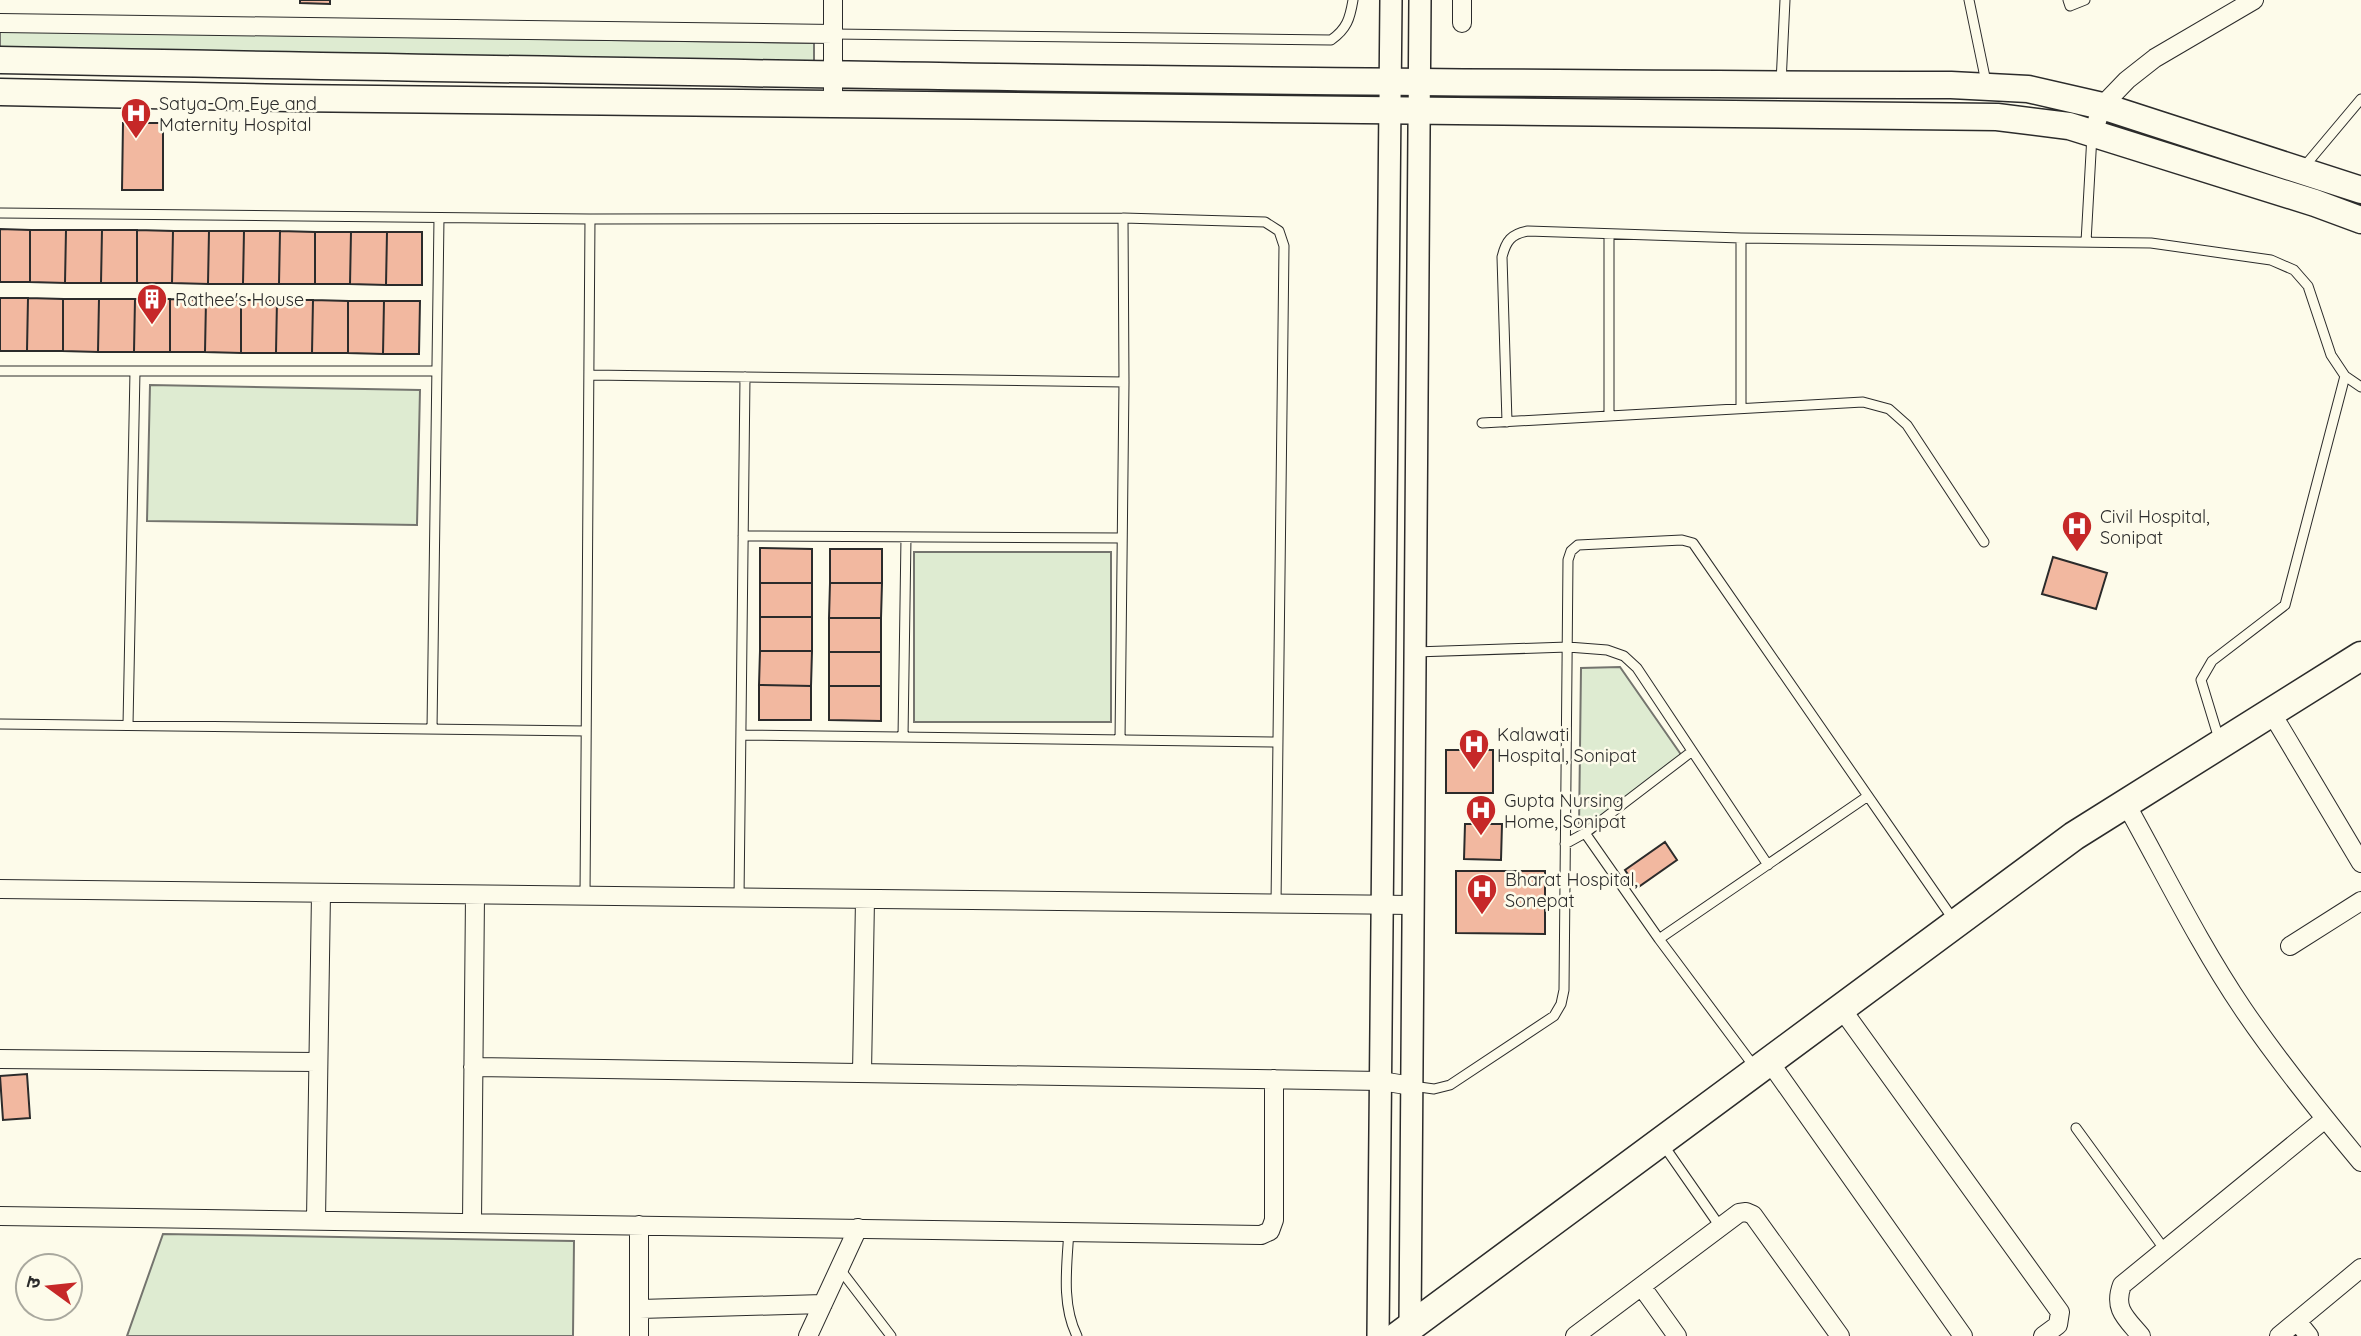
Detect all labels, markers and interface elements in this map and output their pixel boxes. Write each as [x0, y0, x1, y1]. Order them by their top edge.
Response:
place label: Satya-Om Eye and Maternity Hospital [159, 92, 317, 136]
hospital icon: Satya-Om Eye and Maternity Hospital [119, 96, 153, 140]
building icon: Rathee's House [135, 282, 169, 326]
place label: Rathee's House [175, 288, 304, 311]
place label: Civil Hospital, Sonipat [2100, 505, 2210, 549]
hospital icon: Civil Hospital, Sonipat [2060, 509, 2094, 553]
place label: Kalawati Hospital, Sonipat [1497, 723, 1637, 767]
hospital icon: Kalawati Hospital, Sonipat [1457, 727, 1491, 771]
place label: Gupta Nursing Home, Sonipat [1504, 789, 1626, 833]
hospital icon: Gupta Nursing Home, Sonipat [1464, 793, 1498, 837]
place label: Bharat Hospital, Sonepat [1505, 868, 1638, 912]
hospital icon: Bharat Hospital, Sonepat [1465, 872, 1499, 916]
north arrow [14, 1252, 84, 1322]
text: उ [20, 1273, 46, 1291]

